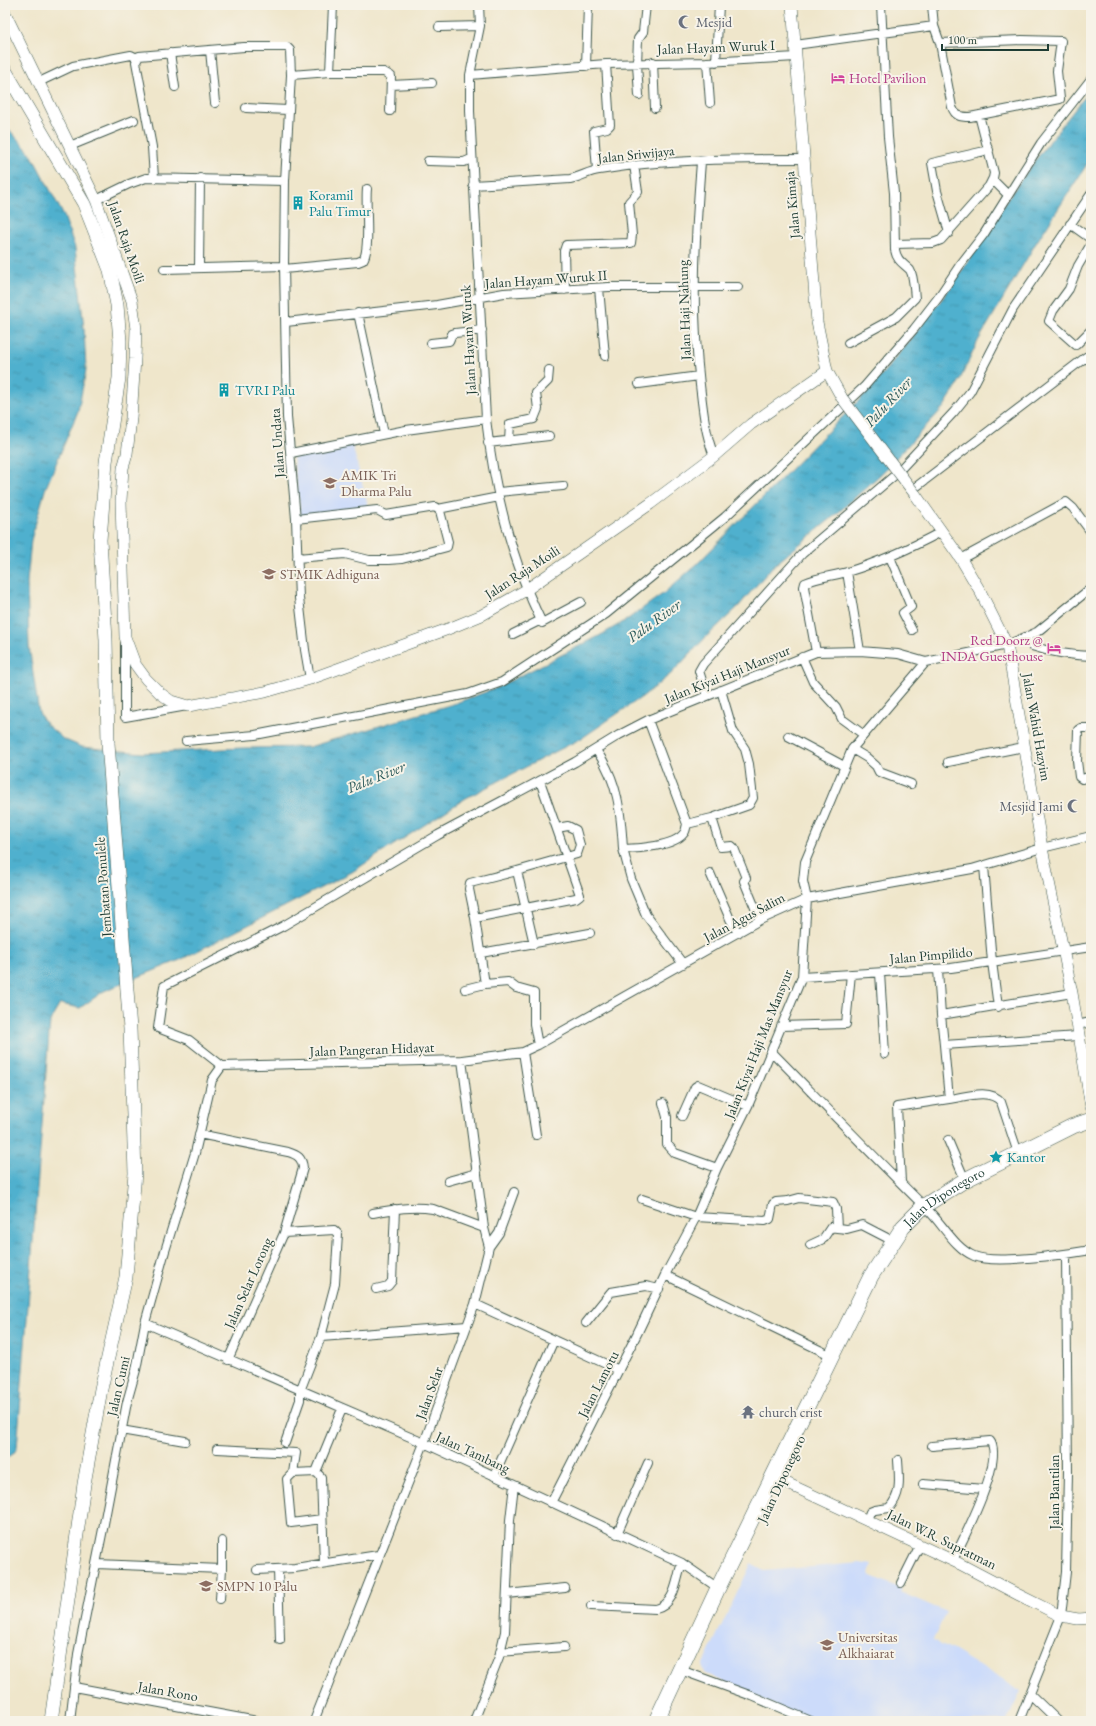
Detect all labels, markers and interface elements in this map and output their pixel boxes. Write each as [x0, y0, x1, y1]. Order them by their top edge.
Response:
place label: Mesjid [696, 13, 733, 31]
mosque icon: Mesjid [677, 14, 693, 30]
scale bar [942, 26, 1048, 52]
text: 100 m [948, 32, 978, 48]
street label: Jalan Hayam Wuruk I [656, 36, 775, 58]
place label: Hotel Pavilion [849, 69, 927, 87]
hotel icon: Hotel Pavilion [830, 70, 846, 86]
street label: Jalan Sriwijaya [596, 141, 676, 167]
street label: Jalan Kimaja [780, 170, 804, 240]
place label: Koramil Palu Timur [309, 186, 371, 220]
building icon: Koramil Palu Timur [290, 195, 306, 211]
street label: Jalan Raja Moili [104, 197, 150, 286]
street label: Jalan Haji Nahung [673, 259, 695, 361]
street label: Jalan Hayam Wuruk II [483, 266, 608, 292]
street label: Jalan Hayam Wuruk [456, 284, 480, 397]
water label: Palu River [860, 372, 916, 431]
place label: TVRI Palu [235, 381, 296, 399]
building icon: TVRI Palu [216, 382, 232, 398]
street label: Jalan Undata [266, 407, 288, 479]
place label: AMIK Tri Dharma Palu [340, 466, 412, 500]
school or university icon: AMIK Tri Dharma Palu [322, 475, 338, 491]
street label: Jalan Raja Moili [480, 541, 563, 603]
place label: STMIK Adhiguna [280, 565, 380, 583]
school or university icon: STMIK Adhiguna [261, 566, 277, 582]
water label: Palu River [623, 594, 685, 646]
place label: Red Doorz @ INDA Guesthouse [941, 631, 1044, 665]
street label: Jalan Kiyai Haji Mansyur [660, 640, 793, 708]
hotel icon: Red Doorz @ INDA Guesthouse [1046, 640, 1062, 656]
street label: Jalan Wahid Hazyim [1018, 671, 1055, 783]
water label: Palu River [344, 756, 409, 797]
place label: Mesjid Jami [1000, 797, 1064, 815]
mosque icon: Mesjid Jami [1066, 798, 1082, 814]
street label: Jembatan Ponulele [90, 836, 116, 939]
street label: Jalan Agus Salim [699, 888, 788, 946]
street label: Jalan Pimpilido [888, 942, 973, 968]
street label: Jalan Kiyai Haji Mas Mansyur [719, 966, 796, 1122]
street label: Jalan Pangeran Hidayat [308, 1038, 435, 1060]
place label: Kantor [1007, 1148, 1046, 1166]
place icon: Kantor [988, 1149, 1004, 1165]
street label: Jalan Diponegoro [898, 1163, 988, 1232]
street label: Jalan Selar Lorong [219, 1234, 277, 1332]
street label: Jalan Lamotu [573, 1347, 623, 1421]
street label: Jalan Cumi [102, 1354, 134, 1419]
street label: Jalan Selar [411, 1364, 447, 1423]
place label: church crist [759, 1403, 823, 1421]
temple icon: church crist [740, 1404, 756, 1420]
street label: Jalan Tambang [432, 1427, 514, 1477]
street label: Jalan Diponegoro [752, 1432, 809, 1527]
street label: Jalan Bantilan [1045, 1454, 1063, 1530]
street label: Jalan W.R. Supratman [883, 1504, 1000, 1574]
place label: SMPN 10 Palu [217, 1577, 298, 1595]
school or university icon: SMPN 10 Palu [198, 1578, 214, 1594]
place label: Universitas Alkhaiarat [837, 1628, 898, 1662]
school or university icon: Universitas Alkhaiarat [819, 1637, 835, 1653]
street label: Jalan Rono [136, 1677, 200, 1705]

